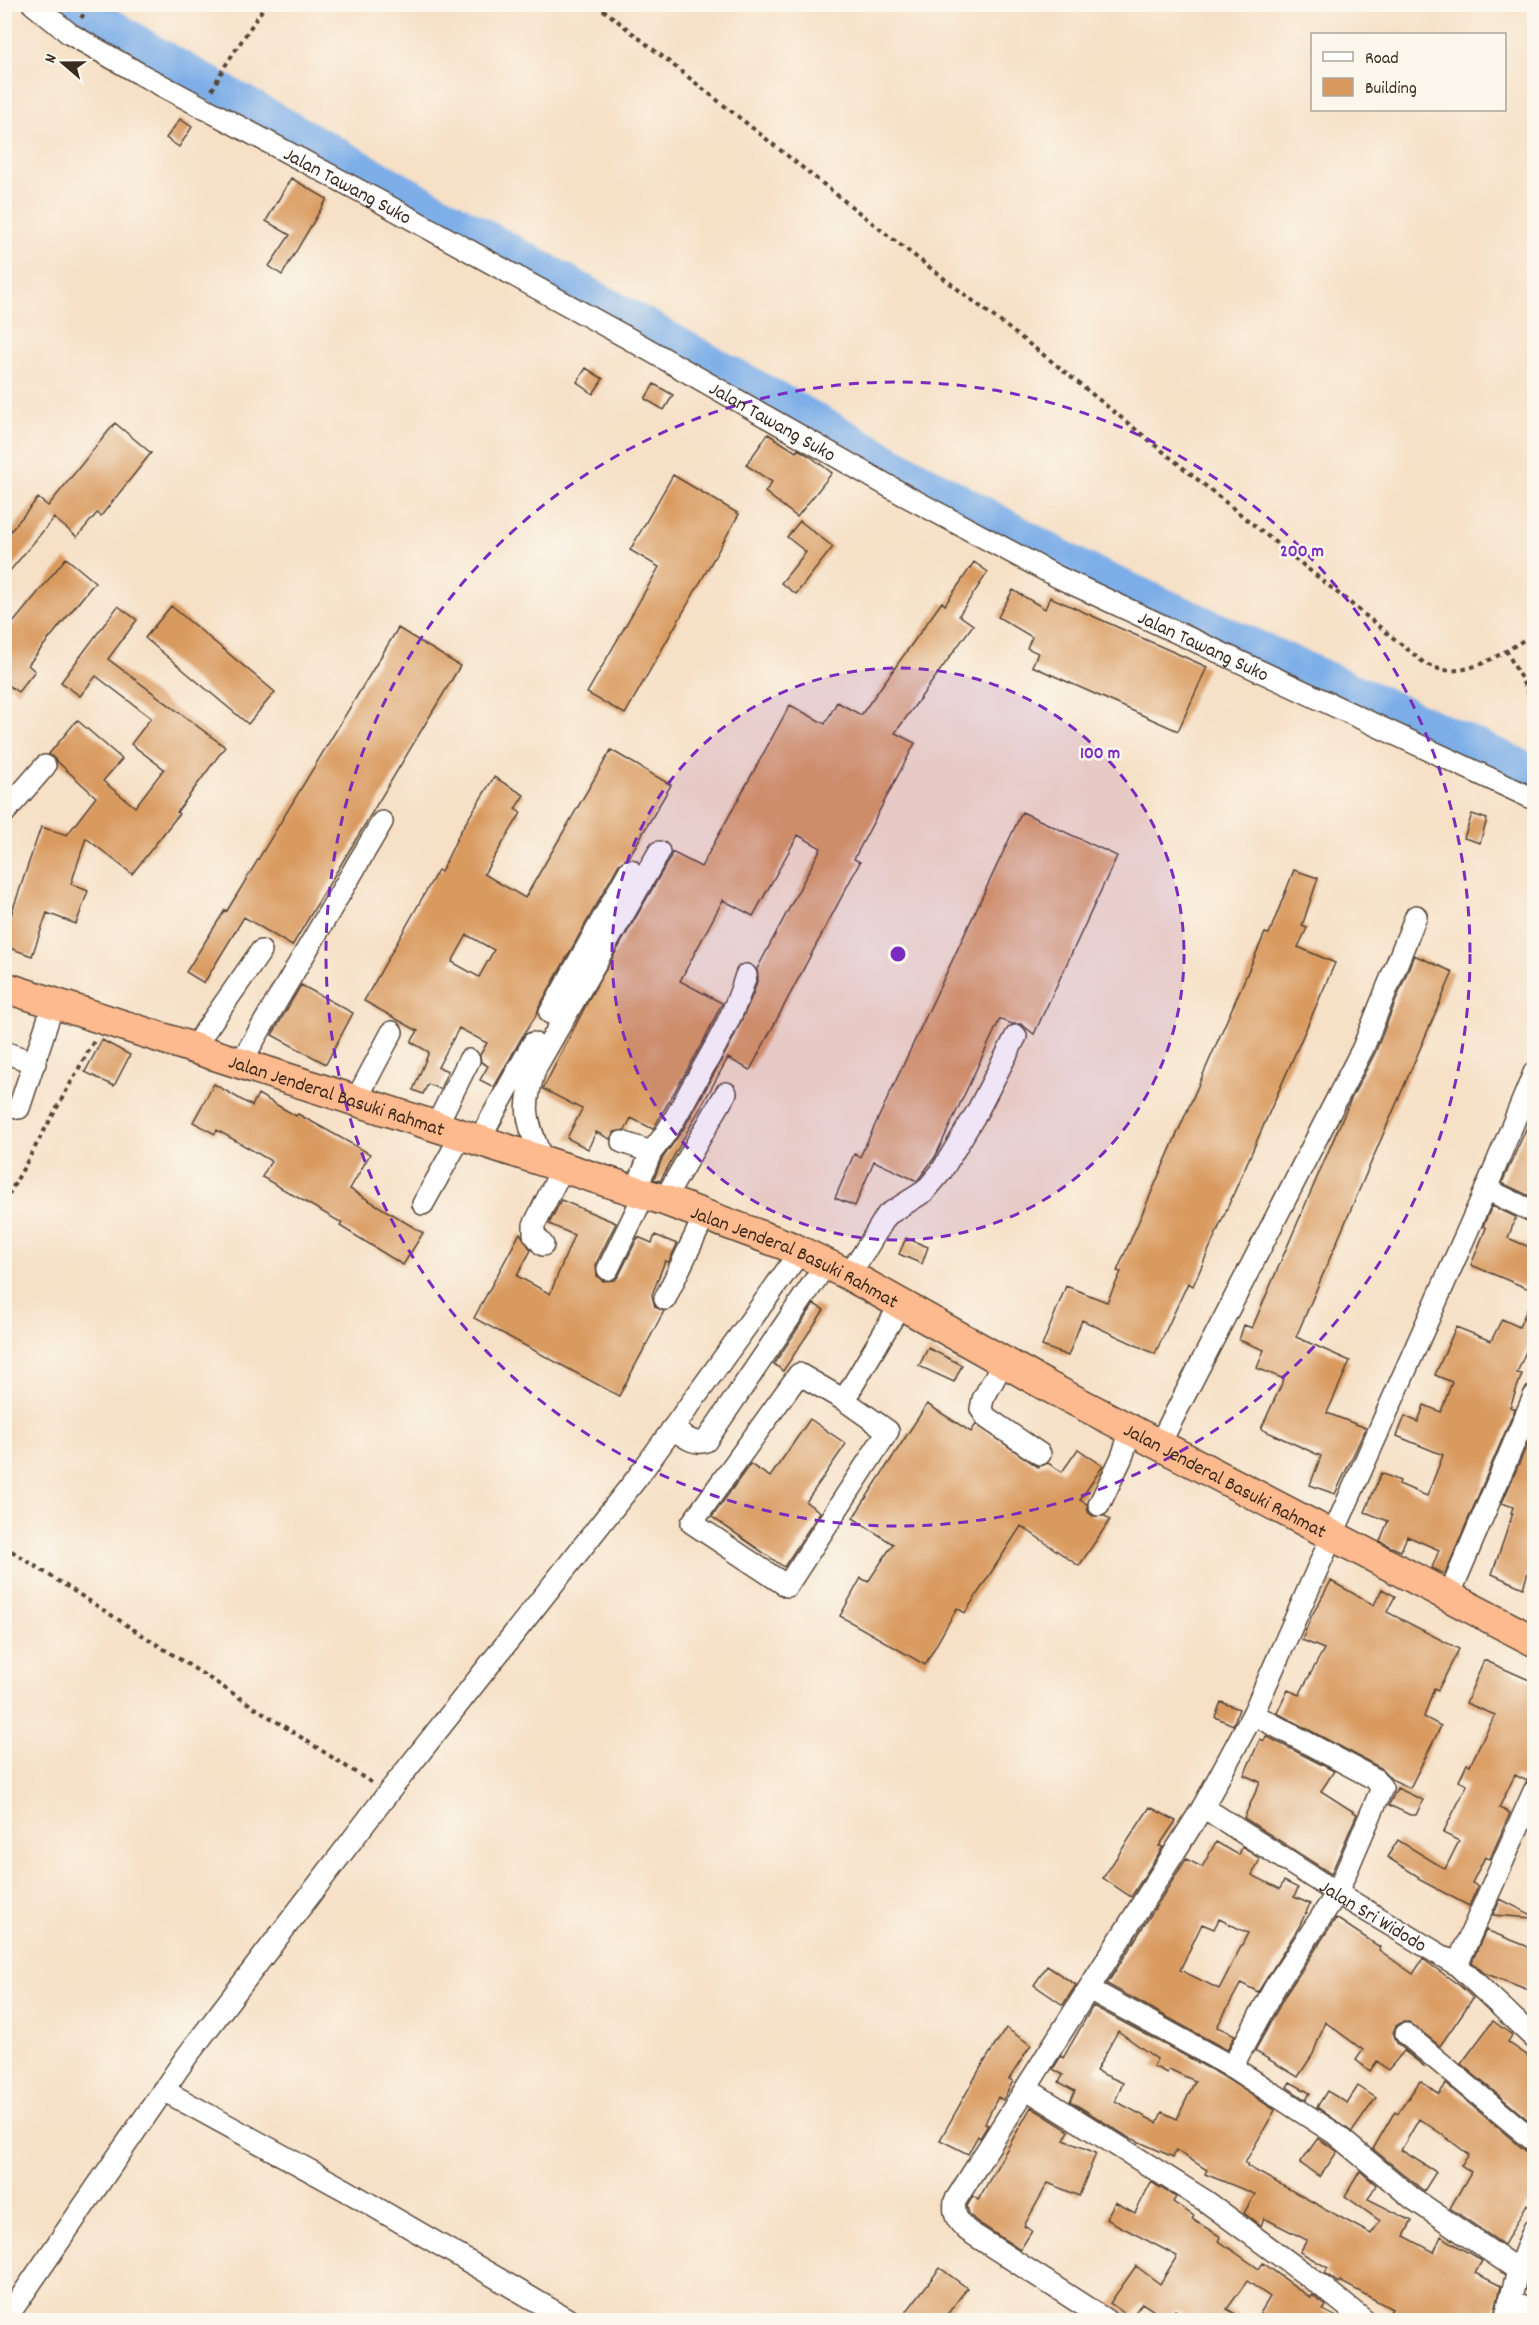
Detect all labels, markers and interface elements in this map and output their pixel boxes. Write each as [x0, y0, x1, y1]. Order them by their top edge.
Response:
north arrow [33, 33, 93, 93]
legend [1311, 33, 1506, 111]
text: Road [1365, 47, 1399, 72]
text: N [39, 51, 63, 66]
text: Building [1365, 77, 1417, 102]
street label: Jalan Tawang Suko [278, 142, 416, 233]
street label: Jalan Tawang Suko [703, 376, 840, 470]
text: 200 m [1280, 540, 1324, 565]
street label: Jalan Tawang Suko [1133, 605, 1273, 690]
text: 100 m [1080, 742, 1120, 767]
centre of rings [888, 944, 908, 964]
street label: Jalan Jenderal Basuki Rahmat [225, 1049, 448, 1145]
street label: Jalan Jenderal Basuki Rahmat [686, 1200, 903, 1317]
street label: Jalan Jenderal Basuki Rahmat [1118, 1417, 1331, 1547]
street label: Jalan Sri Widodo [1313, 1874, 1431, 1961]

